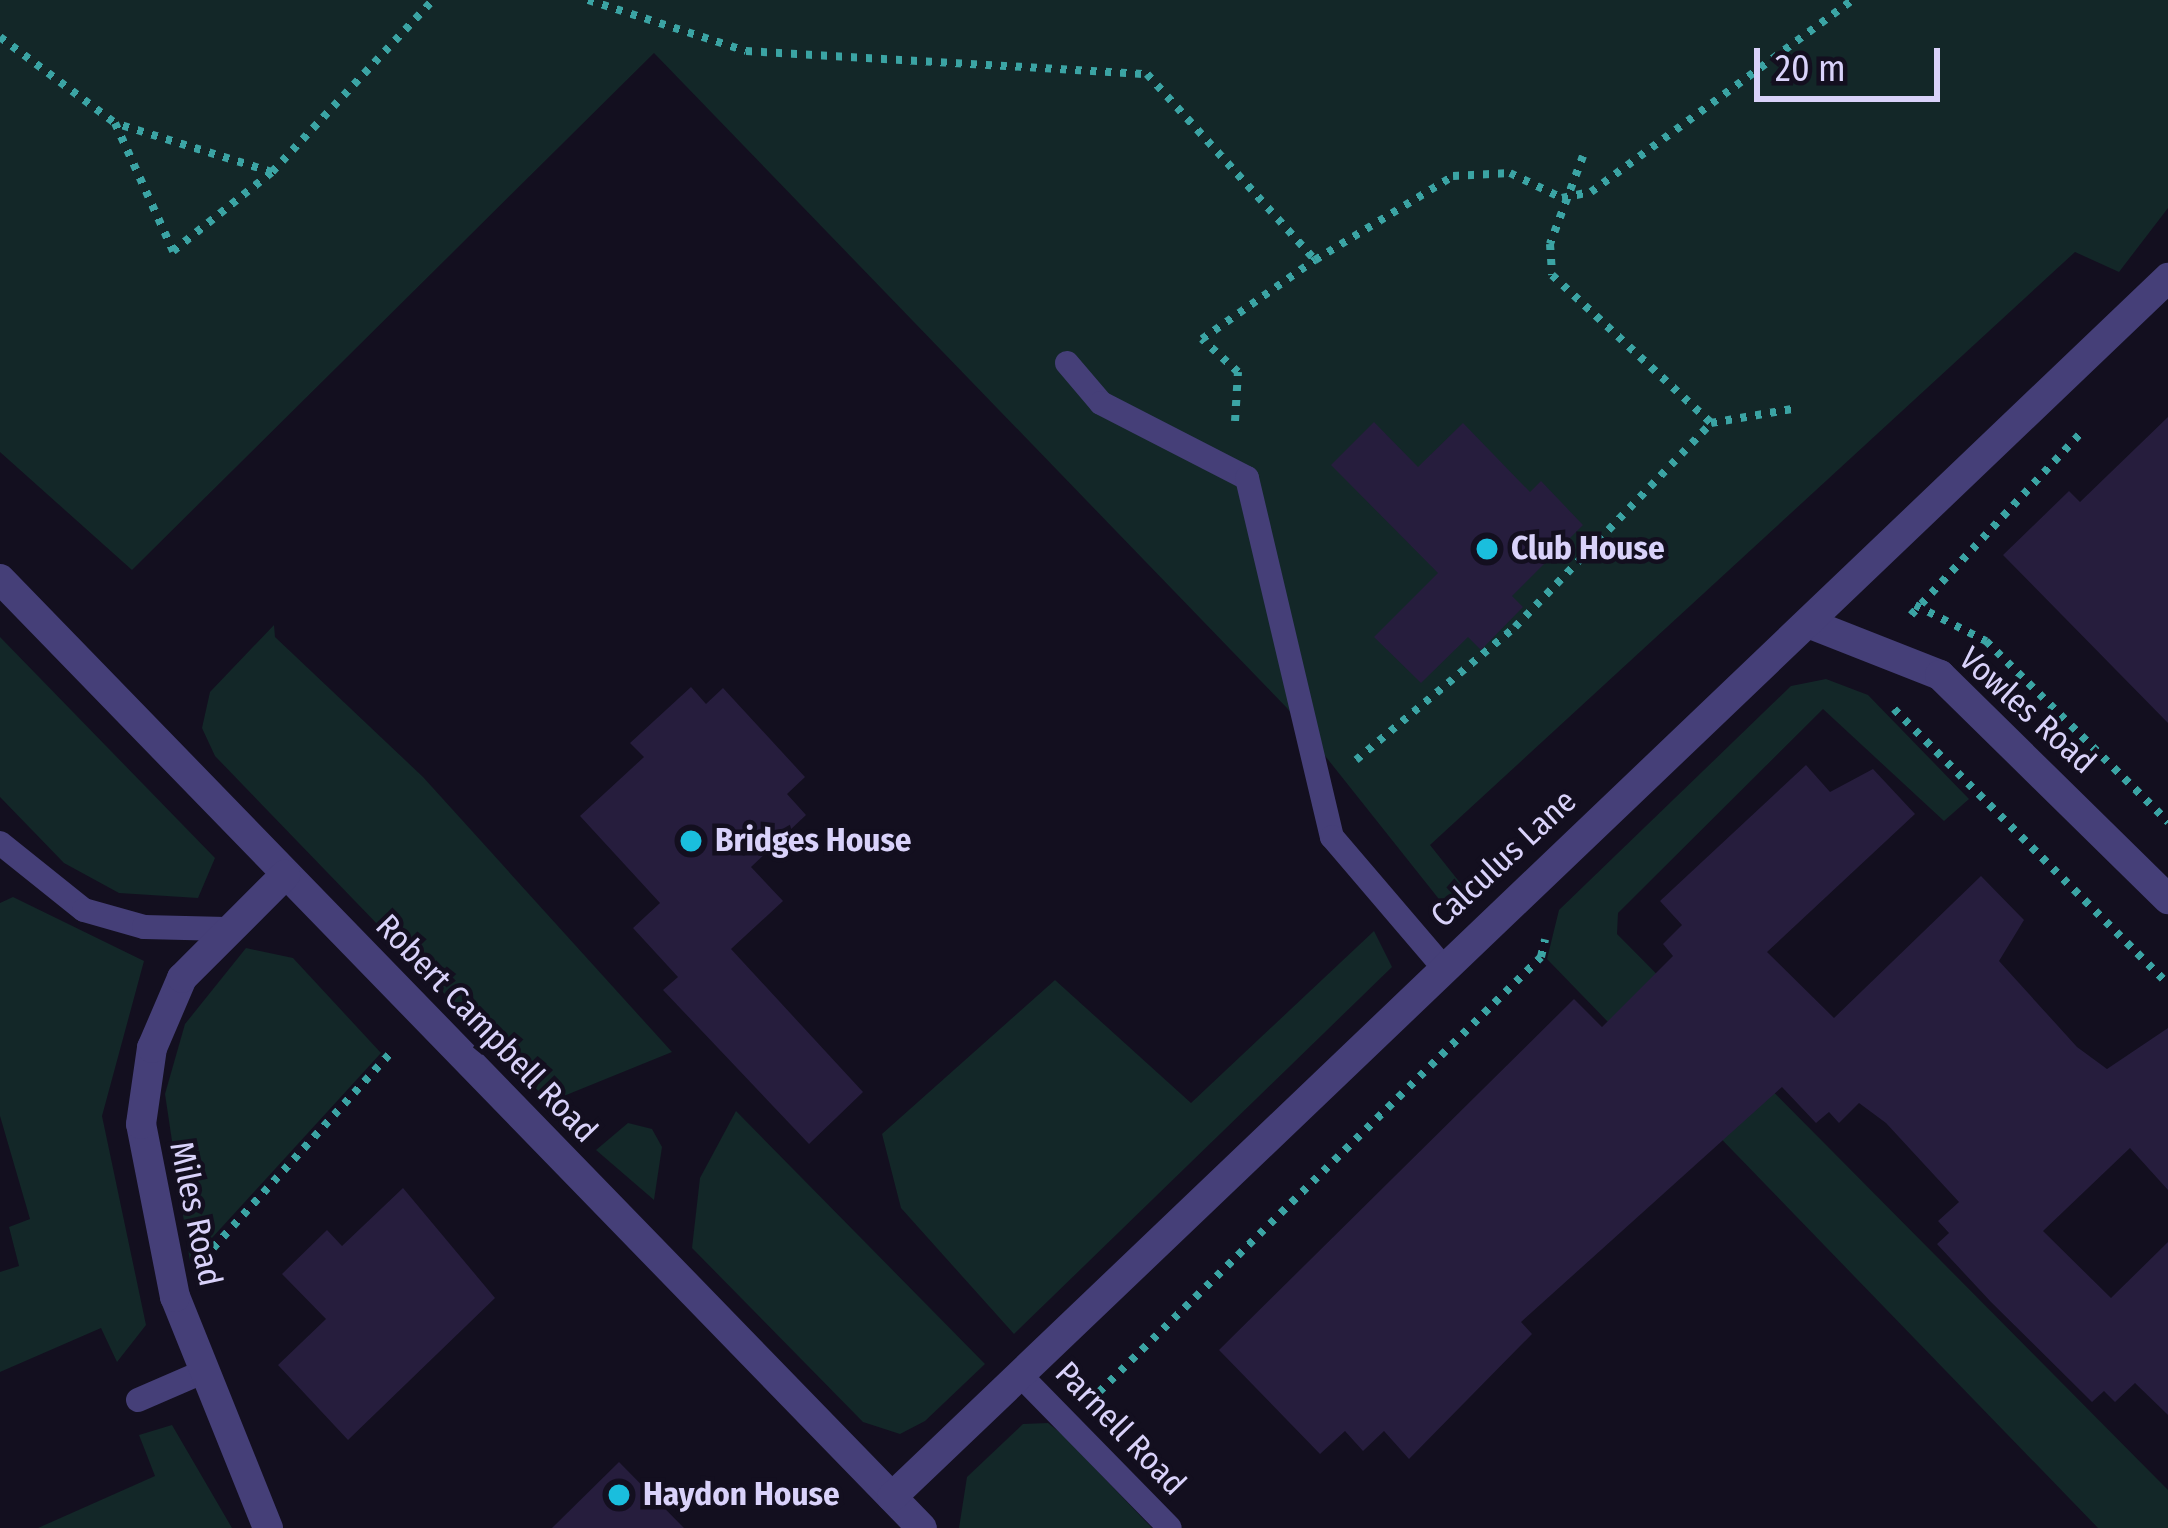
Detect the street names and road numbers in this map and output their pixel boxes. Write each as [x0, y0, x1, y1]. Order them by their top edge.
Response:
street label: Vowles Road [1951, 639, 2103, 783]
street label: Calculus Lane [1423, 782, 1585, 936]
street label: Robert Campbell Road [367, 907, 605, 1151]
street label: Miles Road [160, 1138, 230, 1290]
street label: Parnell Road [1047, 1354, 1193, 1504]

